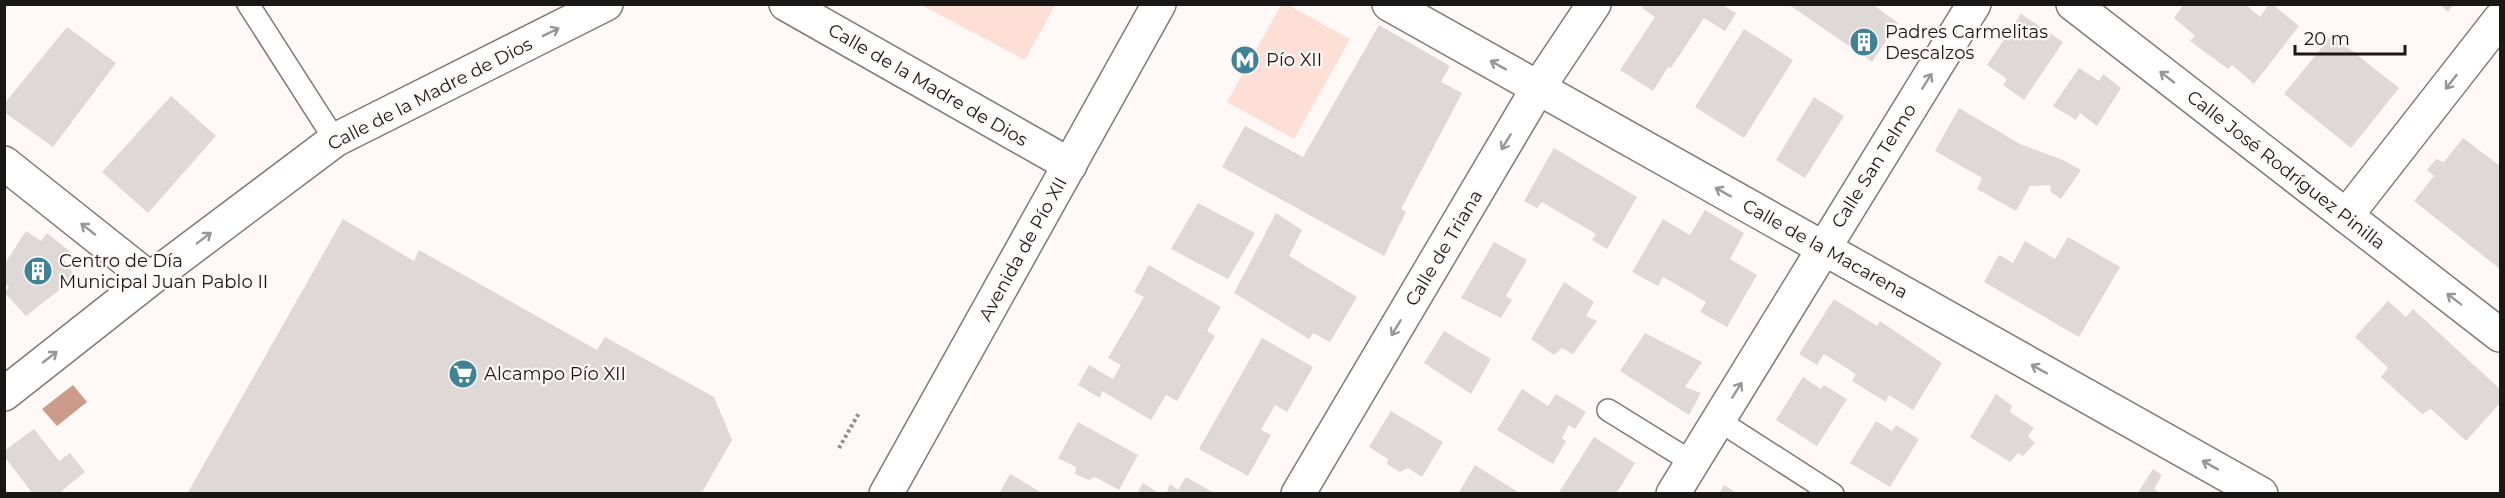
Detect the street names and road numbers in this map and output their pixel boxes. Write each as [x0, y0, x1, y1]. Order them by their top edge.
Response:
street label: Calle de la Madre de Dios [824, 19, 1032, 151]
street label: Calle de la Madre de Dios [324, 33, 536, 155]
street label: Calle José Rodríguez Pinilla [2182, 86, 2390, 254]
street label: Calle San Telmo [1827, 100, 1921, 232]
street label: Avenida de Pío XII [974, 173, 1072, 325]
street label: Calle de Triana [1401, 186, 1487, 310]
street label: Calle de la Macarena [1738, 194, 1912, 304]

